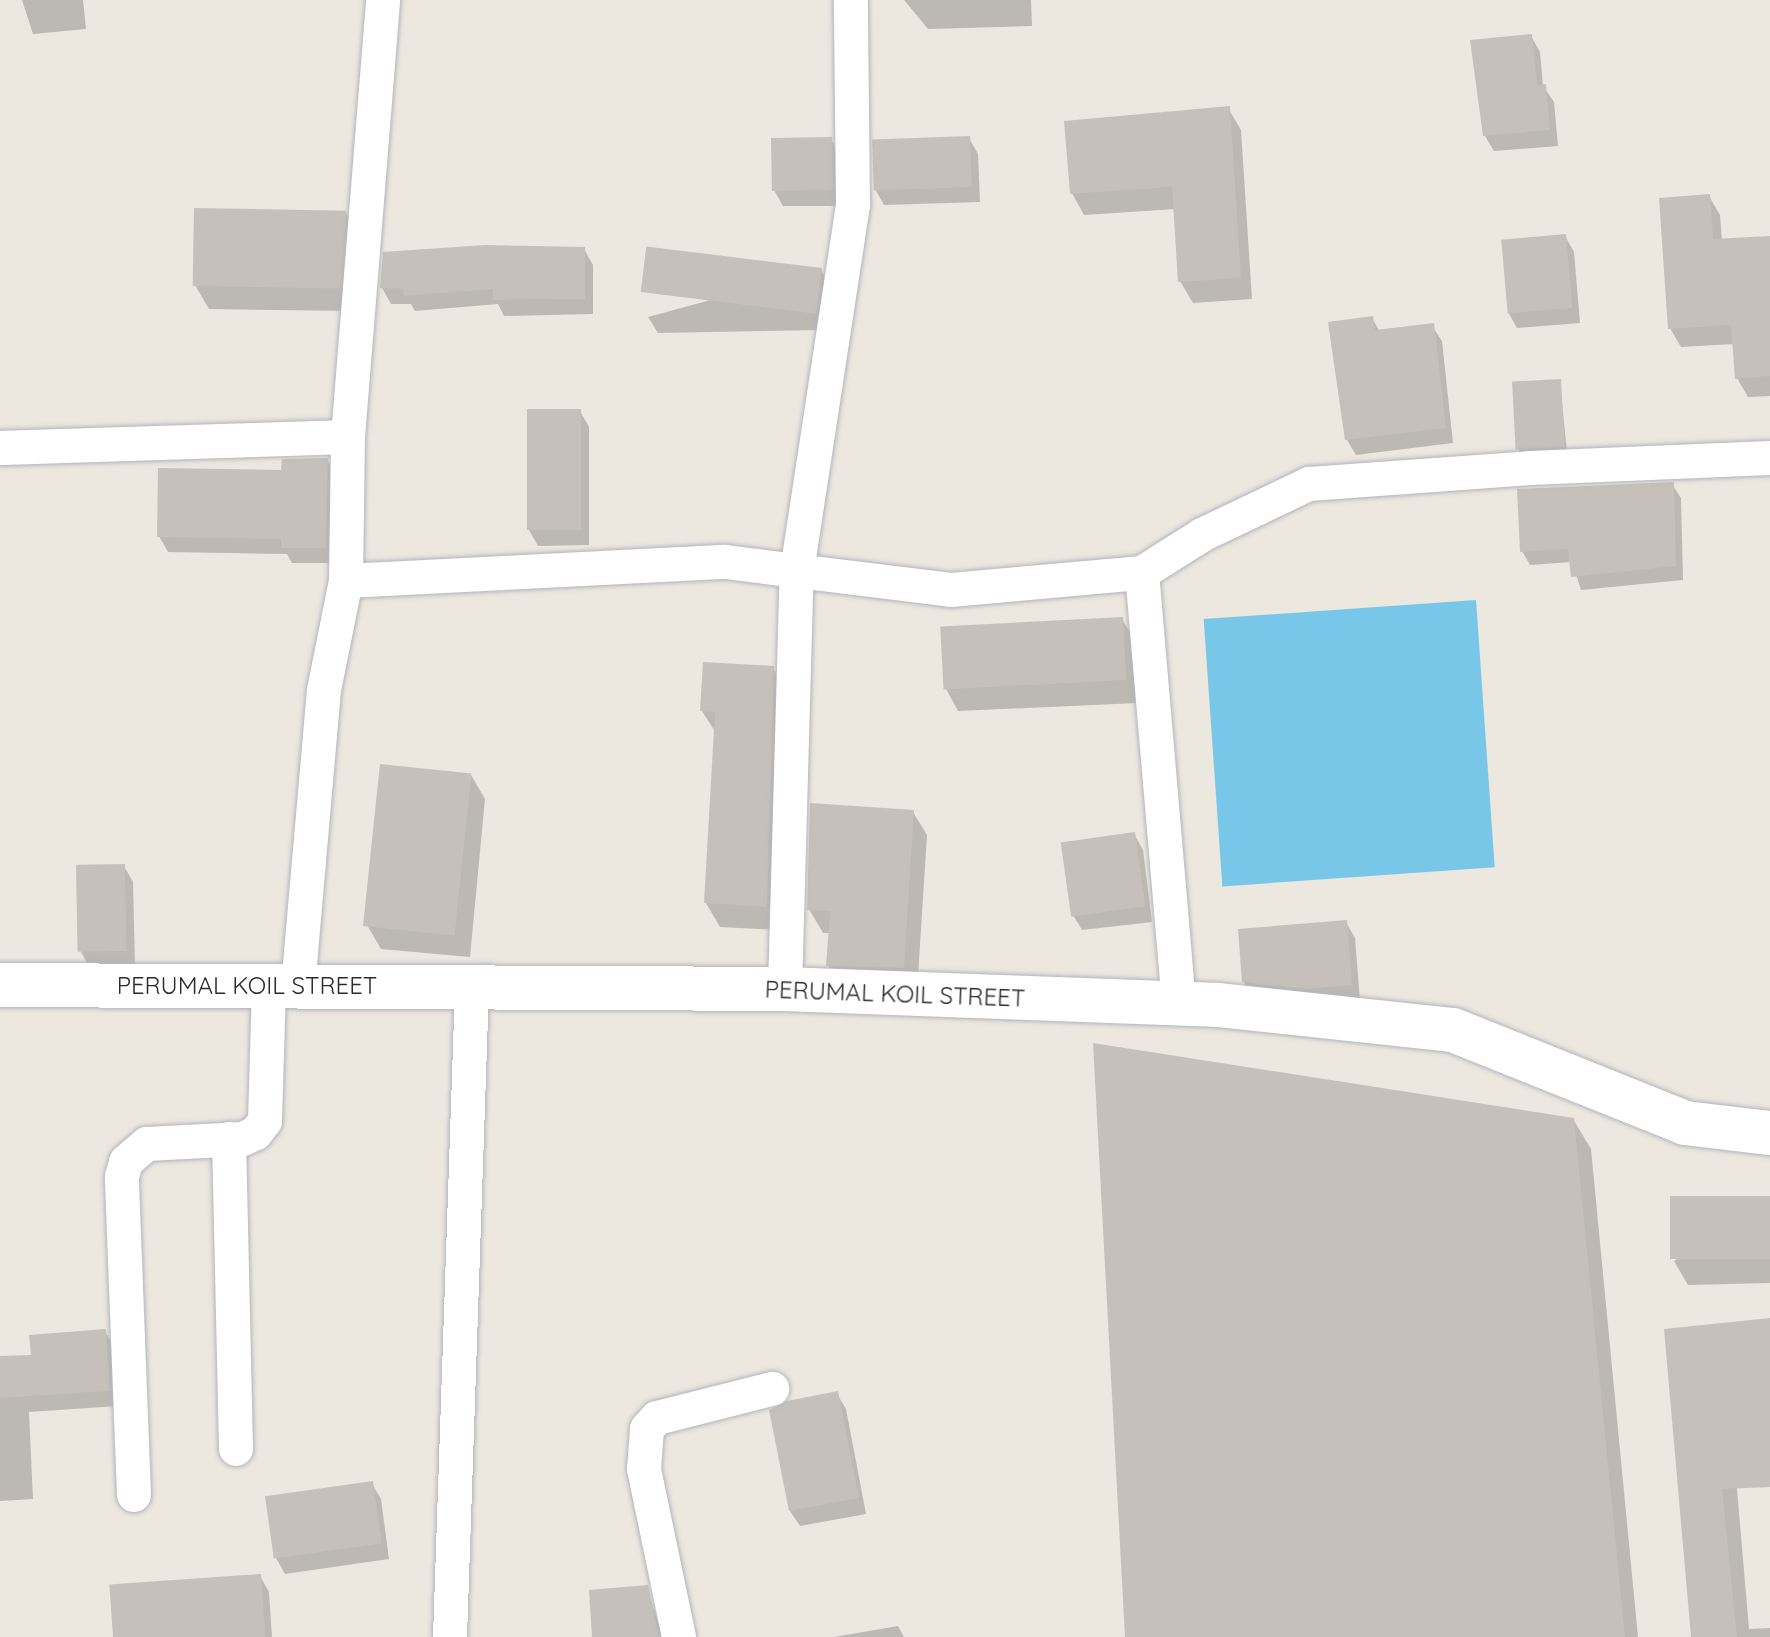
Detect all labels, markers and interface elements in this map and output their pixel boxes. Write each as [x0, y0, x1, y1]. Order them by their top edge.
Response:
street label: PERUMAL KOIL STREET [117, 972, 377, 1000]
street label: PERUMAL KOIL STREET [764, 975, 1026, 1013]

